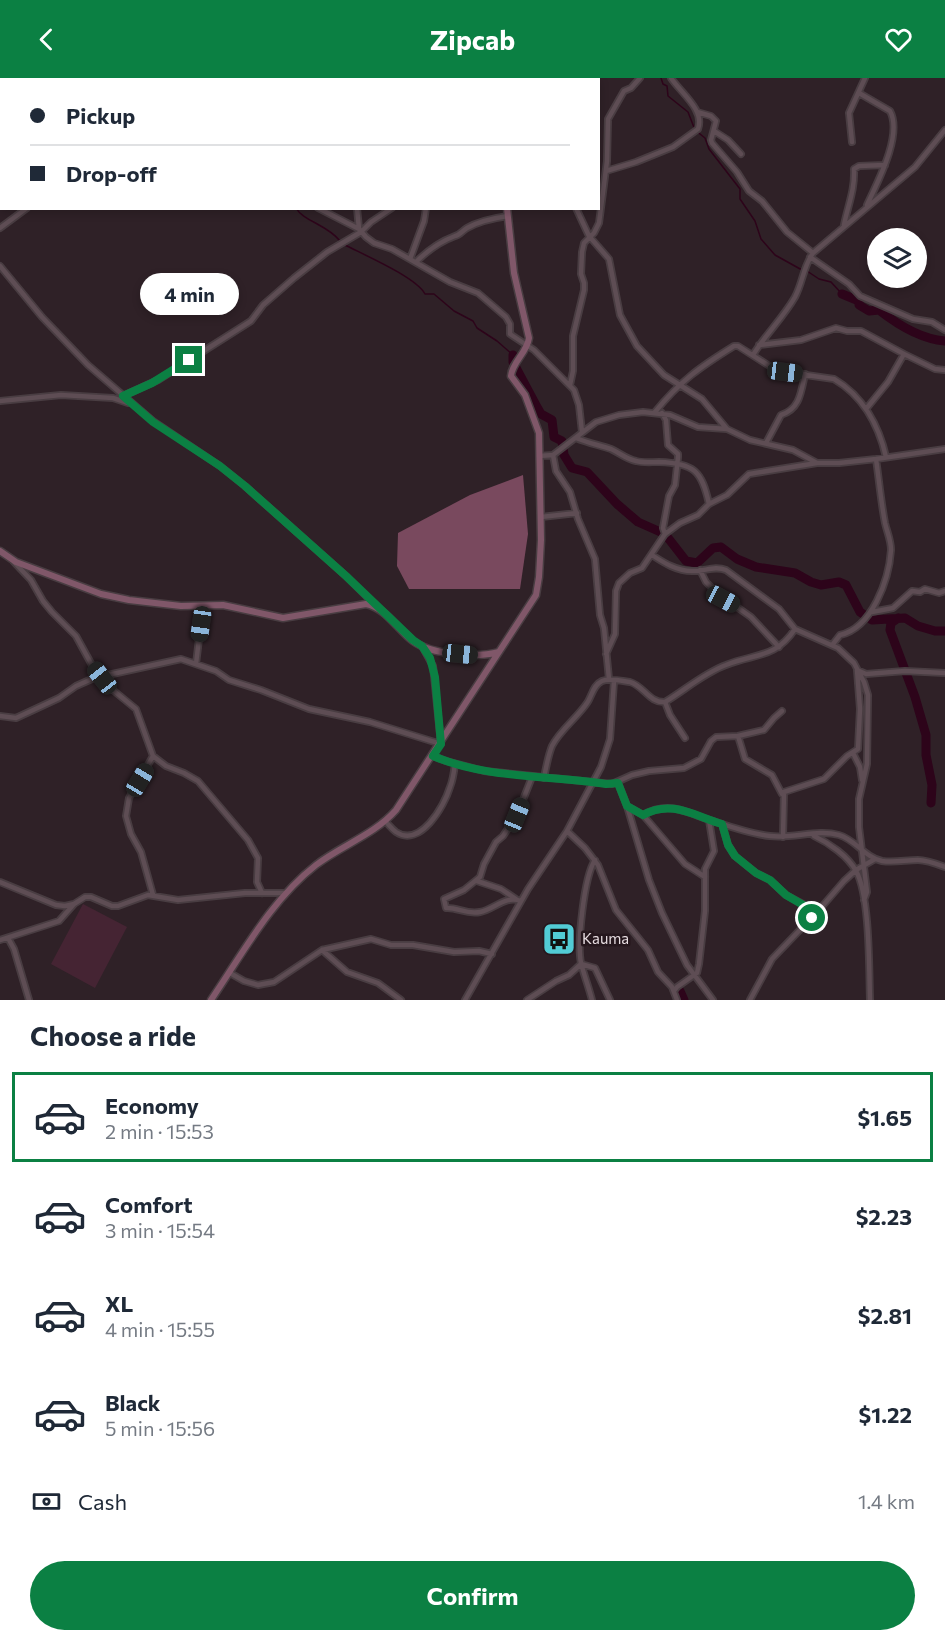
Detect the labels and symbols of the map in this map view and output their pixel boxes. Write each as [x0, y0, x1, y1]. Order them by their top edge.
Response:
callout: 4 min [140, 273, 238, 315]
route end [175, 346, 202, 373]
car [766, 361, 804, 383]
car [703, 583, 743, 615]
car [190, 605, 212, 643]
car [441, 643, 479, 665]
car [84, 658, 120, 698]
car [123, 760, 157, 800]
car [502, 795, 532, 835]
route start [798, 904, 825, 931]
bus stop icon: Kauma [541, 921, 577, 957]
place label: Kauma [582, 929, 629, 947]

